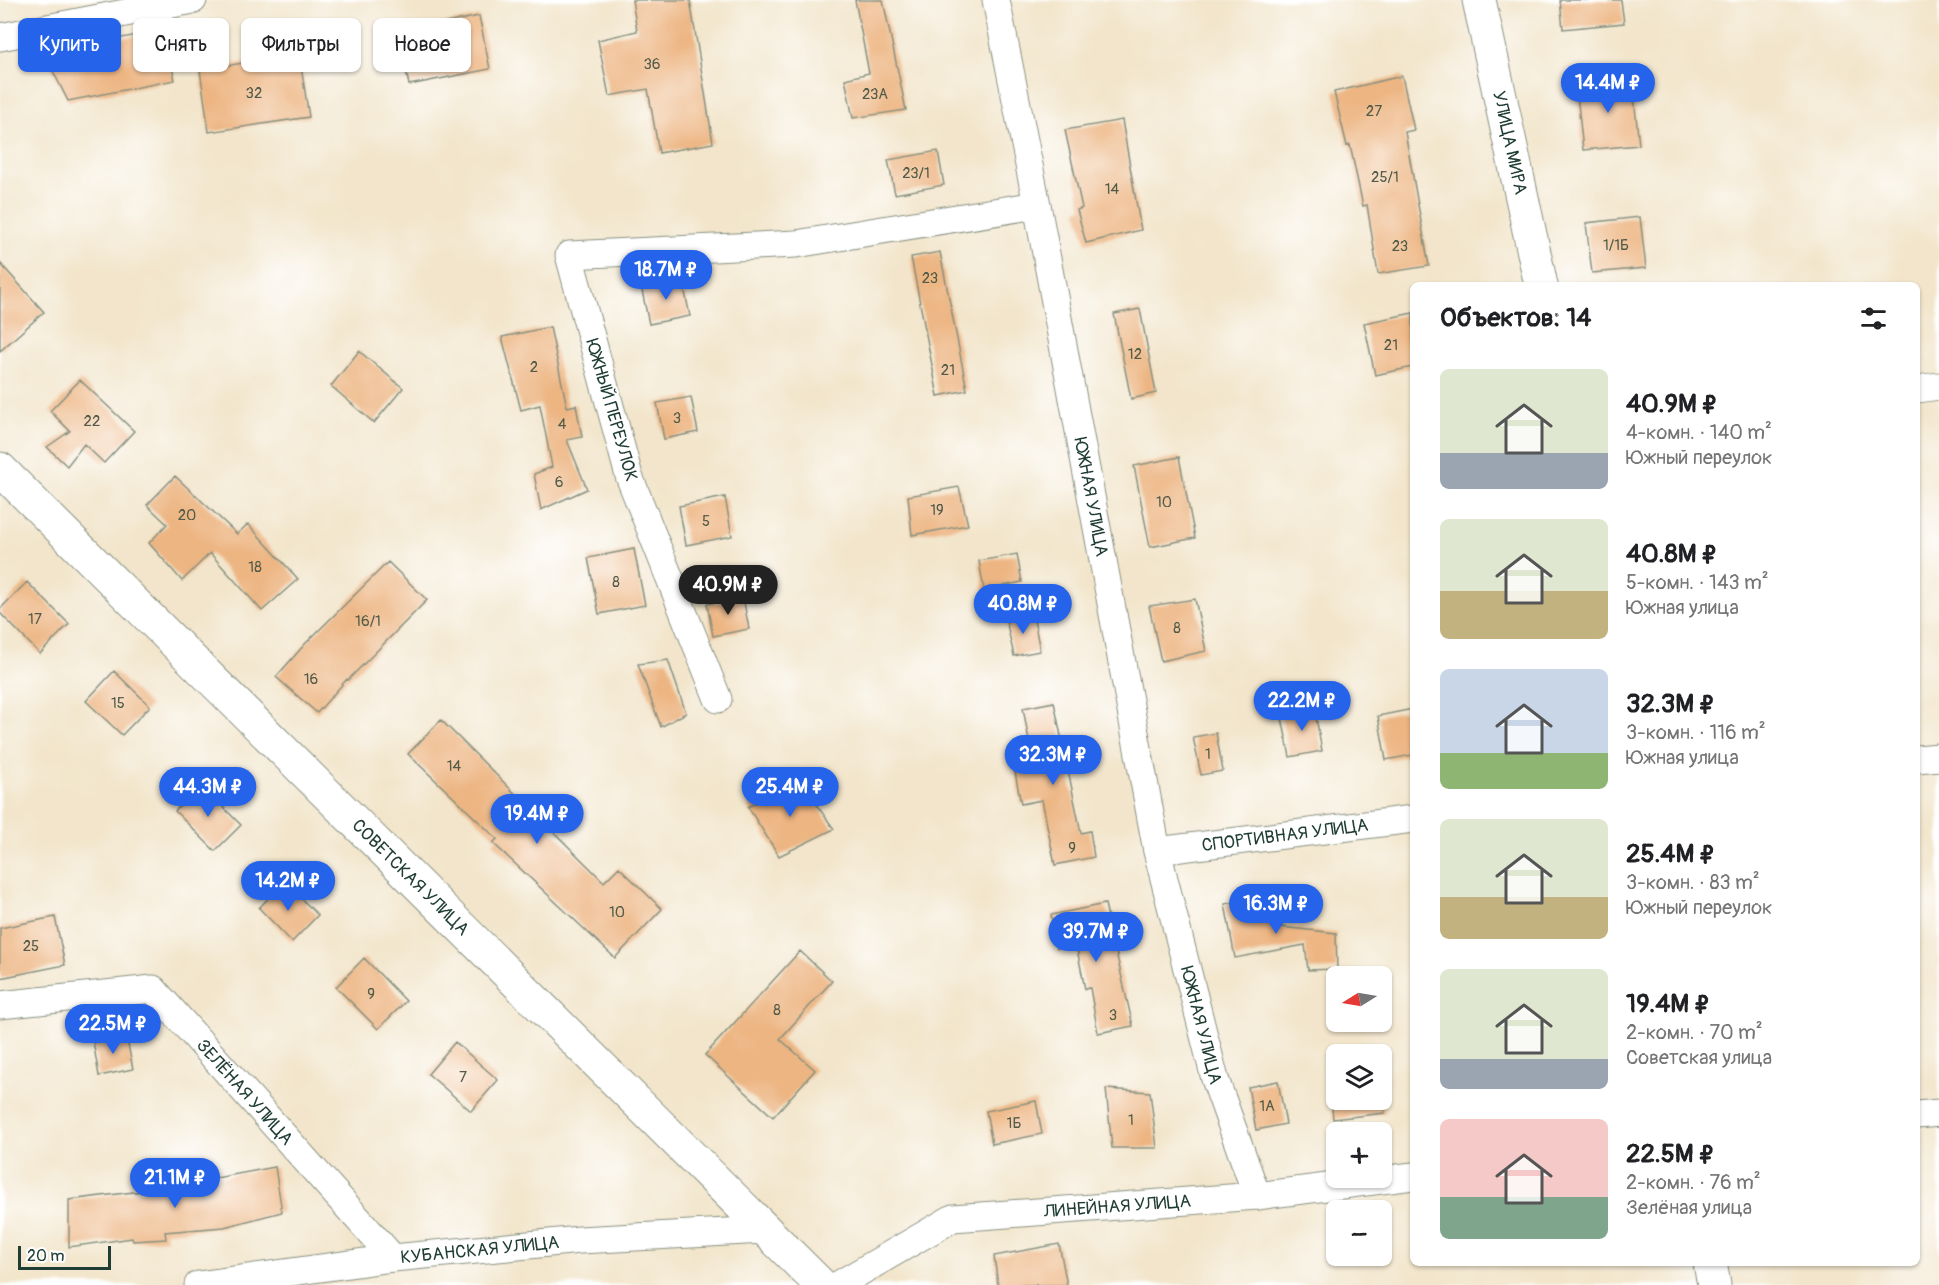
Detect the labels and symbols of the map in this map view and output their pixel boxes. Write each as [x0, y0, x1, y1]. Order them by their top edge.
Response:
house number: 36 [643, 55, 661, 74]
pin: 14.4M ₽ [1553, 63, 1663, 114]
house number: 32 [246, 84, 262, 103]
house number: 23А [862, 85, 888, 104]
street label: УЛИЦА МИРА [1487, 89, 1532, 197]
house number: 27 [1366, 102, 1382, 121]
house number: 23/1 [902, 164, 930, 183]
house number: 25/1 [1371, 168, 1399, 187]
house number: 14 [1105, 180, 1120, 199]
house number: 1/1Б [1603, 236, 1629, 255]
house number: 23 [1392, 237, 1408, 256]
pin: 18.7M ₽ [611, 250, 721, 301]
house number: 23 [922, 269, 938, 288]
street label: ЮЖНЫЙ ПЕРЕУЛОК [580, 336, 643, 484]
house number: 21 [1384, 336, 1398, 355]
house number: 12 [1128, 345, 1142, 364]
house number: 2 [530, 358, 538, 377]
house number: 21 [941, 361, 955, 380]
house number: 3 [673, 409, 681, 428]
house number: 22 [84, 412, 100, 431]
house number: 4 [558, 415, 567, 434]
street label: ЮЖНАЯ УЛИЦА [1068, 436, 1113, 559]
house number: 6 [555, 473, 563, 492]
house number: 10 [1156, 493, 1172, 512]
house number: 19 [930, 501, 944, 520]
house number: 20 [178, 506, 196, 525]
house number: 5 [702, 512, 710, 531]
house number: 18 [248, 558, 262, 577]
pin: 40.9M ₽ [673, 565, 783, 616]
house number: 8 [612, 573, 620, 592]
pin: 40.8M ₽ [968, 584, 1078, 635]
house number: 17 [28, 610, 42, 629]
house number: 16/1 [355, 612, 381, 631]
house number: 8 [1173, 619, 1181, 638]
house number: 16 [304, 670, 318, 689]
pin: 22.2M ₽ [1247, 681, 1357, 732]
house number: 15 [111, 694, 125, 713]
pin: 32.3M ₽ [998, 735, 1108, 786]
house number: 1 [1205, 745, 1211, 764]
house number: 14 [447, 757, 462, 776]
pin: 44.3M ₽ [153, 767, 263, 818]
pin: 25.4M ₽ [735, 767, 845, 818]
pin: 19.4M ₽ [482, 794, 592, 845]
street label: СОВЕТСКАЯ УЛИЦА [347, 814, 474, 941]
street label: СПОРТИВНАЯ УЛИЦА [1200, 814, 1370, 857]
house number: 9 [1068, 839, 1076, 858]
pin: 14.2M ₽ [233, 861, 343, 912]
pin: 16.3M ₽ [1221, 884, 1331, 935]
house number: 10 [609, 903, 625, 922]
pin: 39.7M ₽ [1041, 912, 1151, 963]
house number: 25 [23, 937, 39, 956]
street label: ЮЖНАЯ УЛИЦА [1175, 964, 1227, 1087]
north arrow [1326, 966, 1392, 1032]
house number: 9 [367, 985, 375, 1004]
house number: 8 [773, 1001, 781, 1020]
pin: 22.5M ₽ [58, 1004, 168, 1055]
house number: 3 [1109, 1006, 1117, 1025]
street label: ЗЕЛЁНАЯ УЛИЦА [191, 1035, 298, 1151]
house number: 7 [459, 1068, 467, 1087]
house number: 1А [1259, 1097, 1275, 1116]
house number: 1 [1128, 1111, 1134, 1130]
house number: 1Б [1007, 1114, 1021, 1133]
pin: 21.1M ₽ [120, 1158, 230, 1209]
street label: ЛИНЕЙНАЯ УЛИЦА [1042, 1190, 1192, 1223]
street label: КУБАНСКАЯ УЛИЦА [399, 1231, 561, 1269]
scale bar [18, 1243, 111, 1270]

